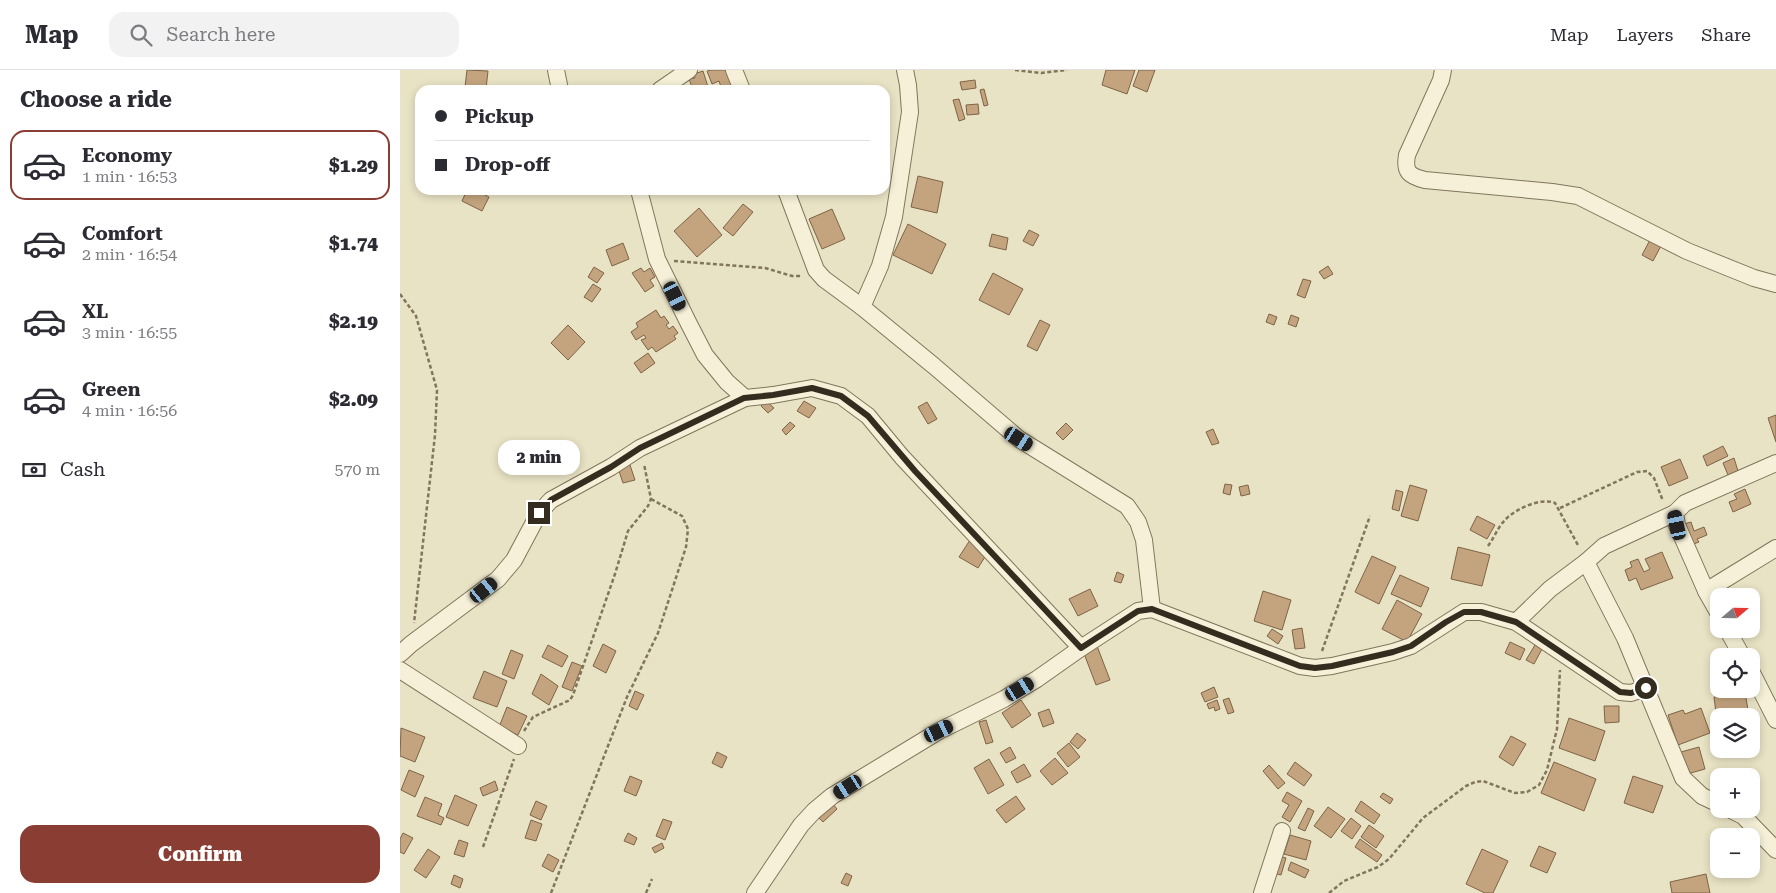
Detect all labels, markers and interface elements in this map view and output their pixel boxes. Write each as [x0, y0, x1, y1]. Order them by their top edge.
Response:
search box [109, 12, 459, 57]
text: Map [25, 21, 79, 49]
icon: search [127, 21, 155, 49]
text: Search here [167, 23, 275, 46]
text: Map [1550, 24, 1589, 45]
text: Layers [1617, 24, 1673, 45]
text: Share [1701, 24, 1751, 45]
text: Choose a ride [20, 87, 172, 112]
text: Pickup [465, 105, 534, 128]
icon: car [22, 143, 67, 188]
text: Economy [82, 144, 172, 167]
text: Drop-off [465, 153, 550, 176]
text: $1.29 [329, 154, 378, 177]
text: 1 min · 16:53 [82, 167, 177, 186]
icon: car [22, 221, 67, 266]
text: Comfort [82, 222, 163, 245]
text: $1.74 [329, 232, 378, 255]
text: 2 min · 16:54 [82, 245, 177, 264]
car [661, 279, 688, 313]
icon: car [22, 299, 67, 344]
text: XL [82, 300, 108, 323]
text: $2.19 [329, 310, 378, 333]
text: 3 min · 16:55 [82, 323, 177, 342]
icon: car [22, 377, 67, 422]
text: Green [82, 378, 140, 401]
text: $2.09 [329, 388, 378, 411]
text: 4 min · 16:56 [82, 401, 177, 420]
car [1002, 425, 1035, 453]
callout: 2 min [498, 440, 580, 476]
text: 2 min [517, 448, 561, 467]
icon: cash [20, 456, 48, 484]
text: Cash [60, 458, 105, 481]
text: 570 m [334, 460, 380, 479]
route end [528, 502, 550, 524]
car [1666, 509, 1687, 541]
car [467, 575, 500, 605]
north arrow [1710, 588, 1760, 638]
map controls [1710, 588, 1760, 878]
button: locate [1710, 648, 1760, 698]
car [1003, 675, 1036, 703]
route start [1635, 677, 1657, 699]
button: layers [1710, 708, 1760, 758]
car [922, 718, 955, 744]
button: + [1710, 768, 1760, 818]
car [831, 773, 864, 801]
button: Confirm [20, 825, 380, 883]
button: − [1710, 828, 1760, 878]

